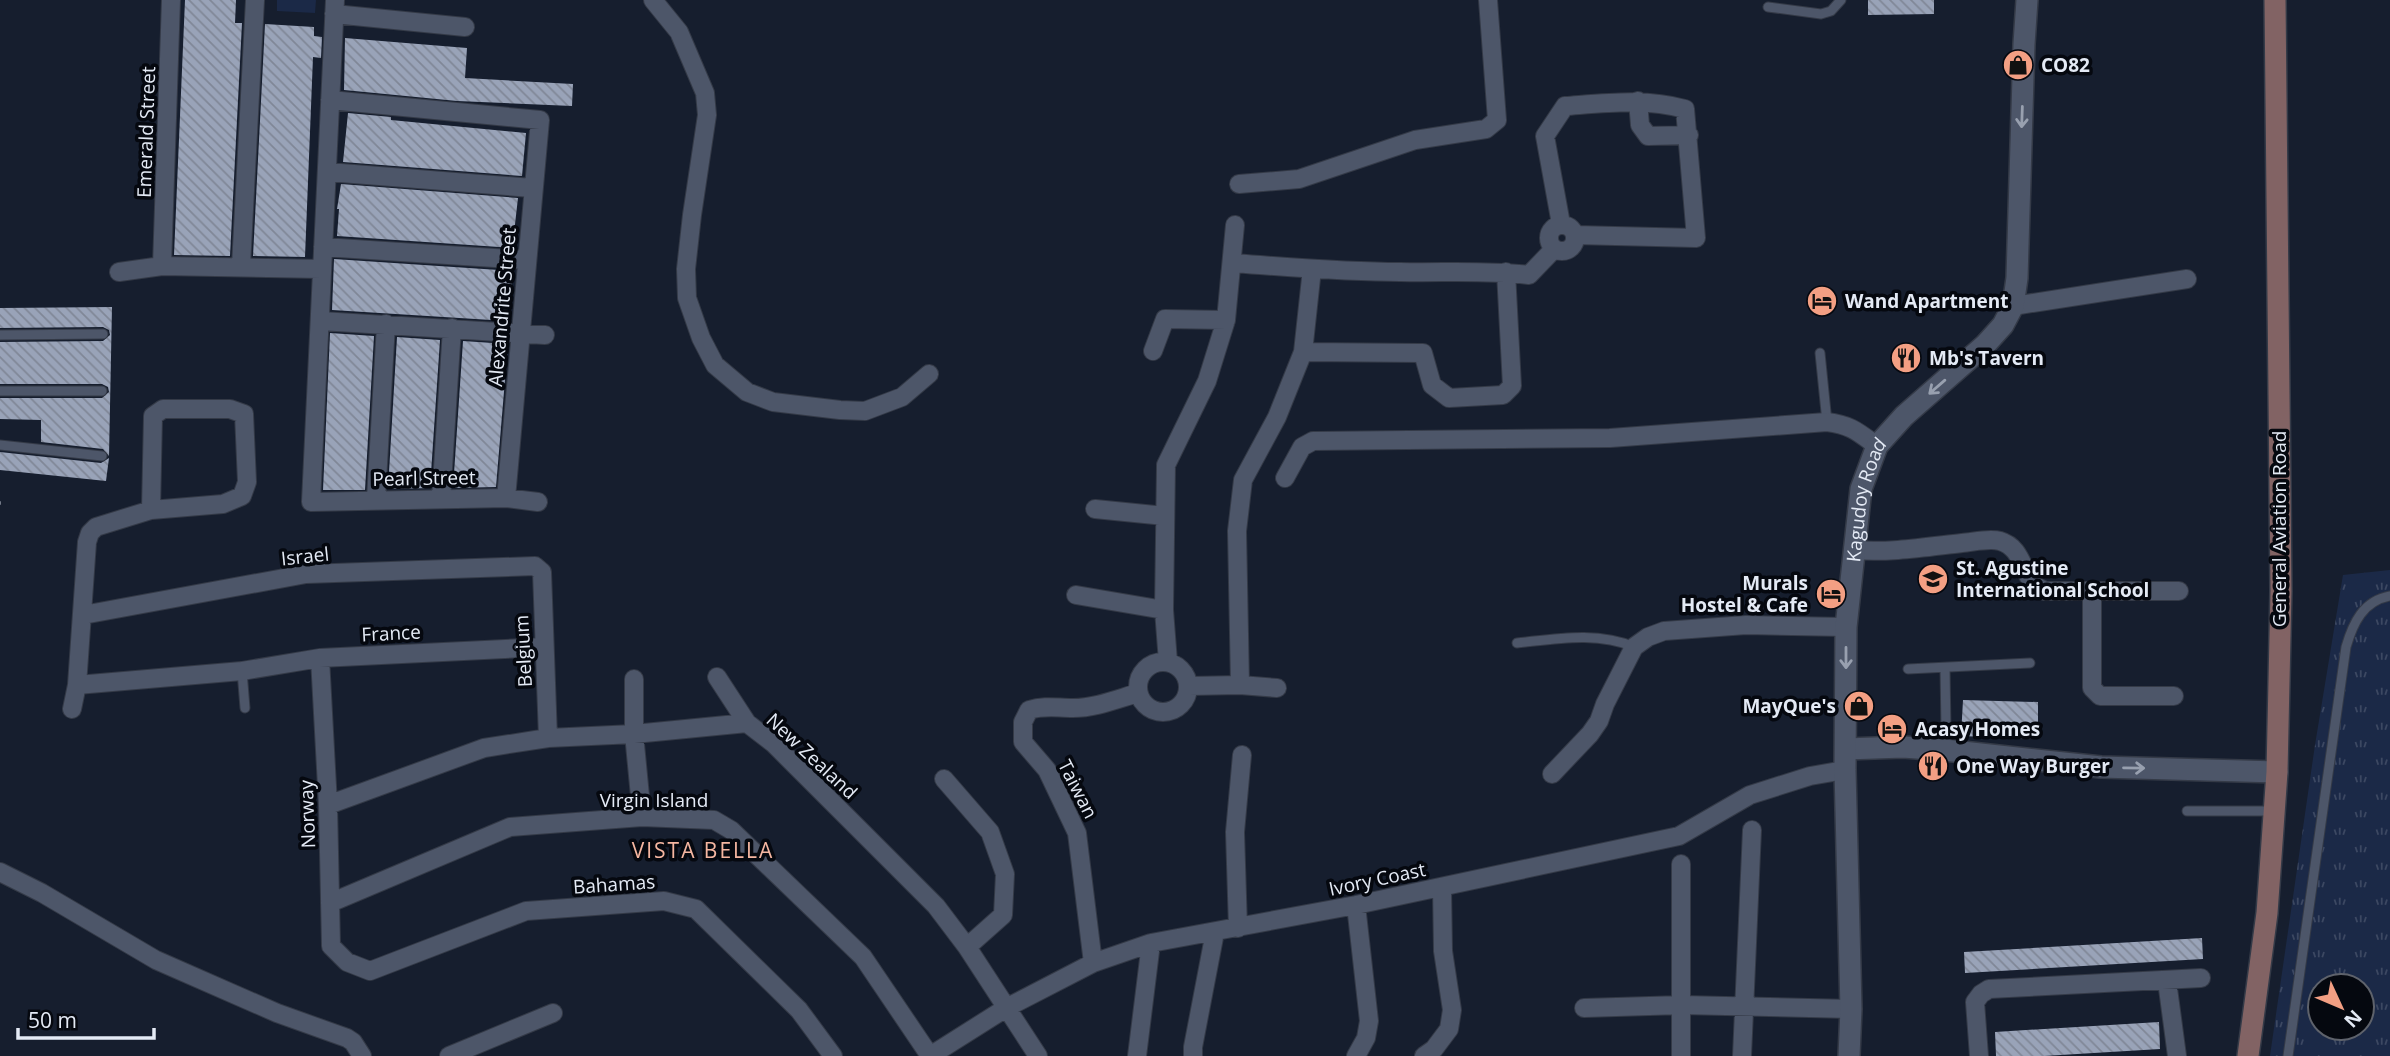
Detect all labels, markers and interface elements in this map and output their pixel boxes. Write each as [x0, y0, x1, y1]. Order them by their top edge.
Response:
shop icon: CO82 [2001, 48, 2035, 82]
place label: CO82 [2041, 52, 2090, 78]
street label: Emerald Street [131, 66, 161, 198]
one-way arrow [2015, 105, 2028, 128]
street label: Alexandrite Street [482, 226, 522, 387]
hotel icon: Wand Apartment [1805, 284, 1839, 318]
place label: Wand Apartment [1845, 288, 2008, 314]
restaurant icon: Mb's Tavern [1889, 341, 1923, 375]
place label: Mb's Tavern [1929, 345, 2044, 371]
one-way arrow [1929, 378, 1947, 394]
street label: General Aviation Road [2266, 431, 2292, 627]
street label: Kagudoy Road [1840, 432, 1892, 563]
street label: Pearl Street [372, 464, 476, 492]
street label: Israel [280, 541, 330, 571]
place label: St. Agustine International School [1956, 555, 2149, 603]
school or university icon: St. Agustine International School [1916, 562, 1950, 596]
place label: Murals Hostel & Cafe [1681, 570, 1808, 618]
hotel icon: Murals Hostel & Cafe [1814, 577, 1848, 611]
street label: Belgium [508, 614, 538, 688]
street label: France [361, 618, 421, 648]
one-way arrow [1839, 647, 1853, 670]
shop icon: MayQue's [1842, 689, 1876, 723]
place label: MayQue's [1742, 693, 1836, 719]
street label: New Zealand [761, 707, 863, 805]
hotel icon: Acasy Homes [1875, 712, 1909, 746]
place label: Acasy Homes [1915, 716, 2040, 742]
restaurant icon: One Way Burger [1916, 749, 1950, 783]
place label: One Way Burger [1956, 753, 2110, 779]
street label: Taiwan [1052, 755, 1104, 823]
one-way arrow [2122, 762, 2145, 775]
street label: Norway [293, 779, 321, 849]
street label: Virgin Island [600, 787, 708, 813]
district label: VISTA BELLA [632, 836, 774, 864]
street label: Ivory Coast [1326, 856, 1428, 902]
street label: Bahamas [572, 868, 656, 900]
north arrow [2306, 972, 2376, 1042]
scale bar [18, 996, 154, 1040]
text: N [2339, 1004, 2368, 1033]
text: 50 m [28, 1006, 77, 1034]

